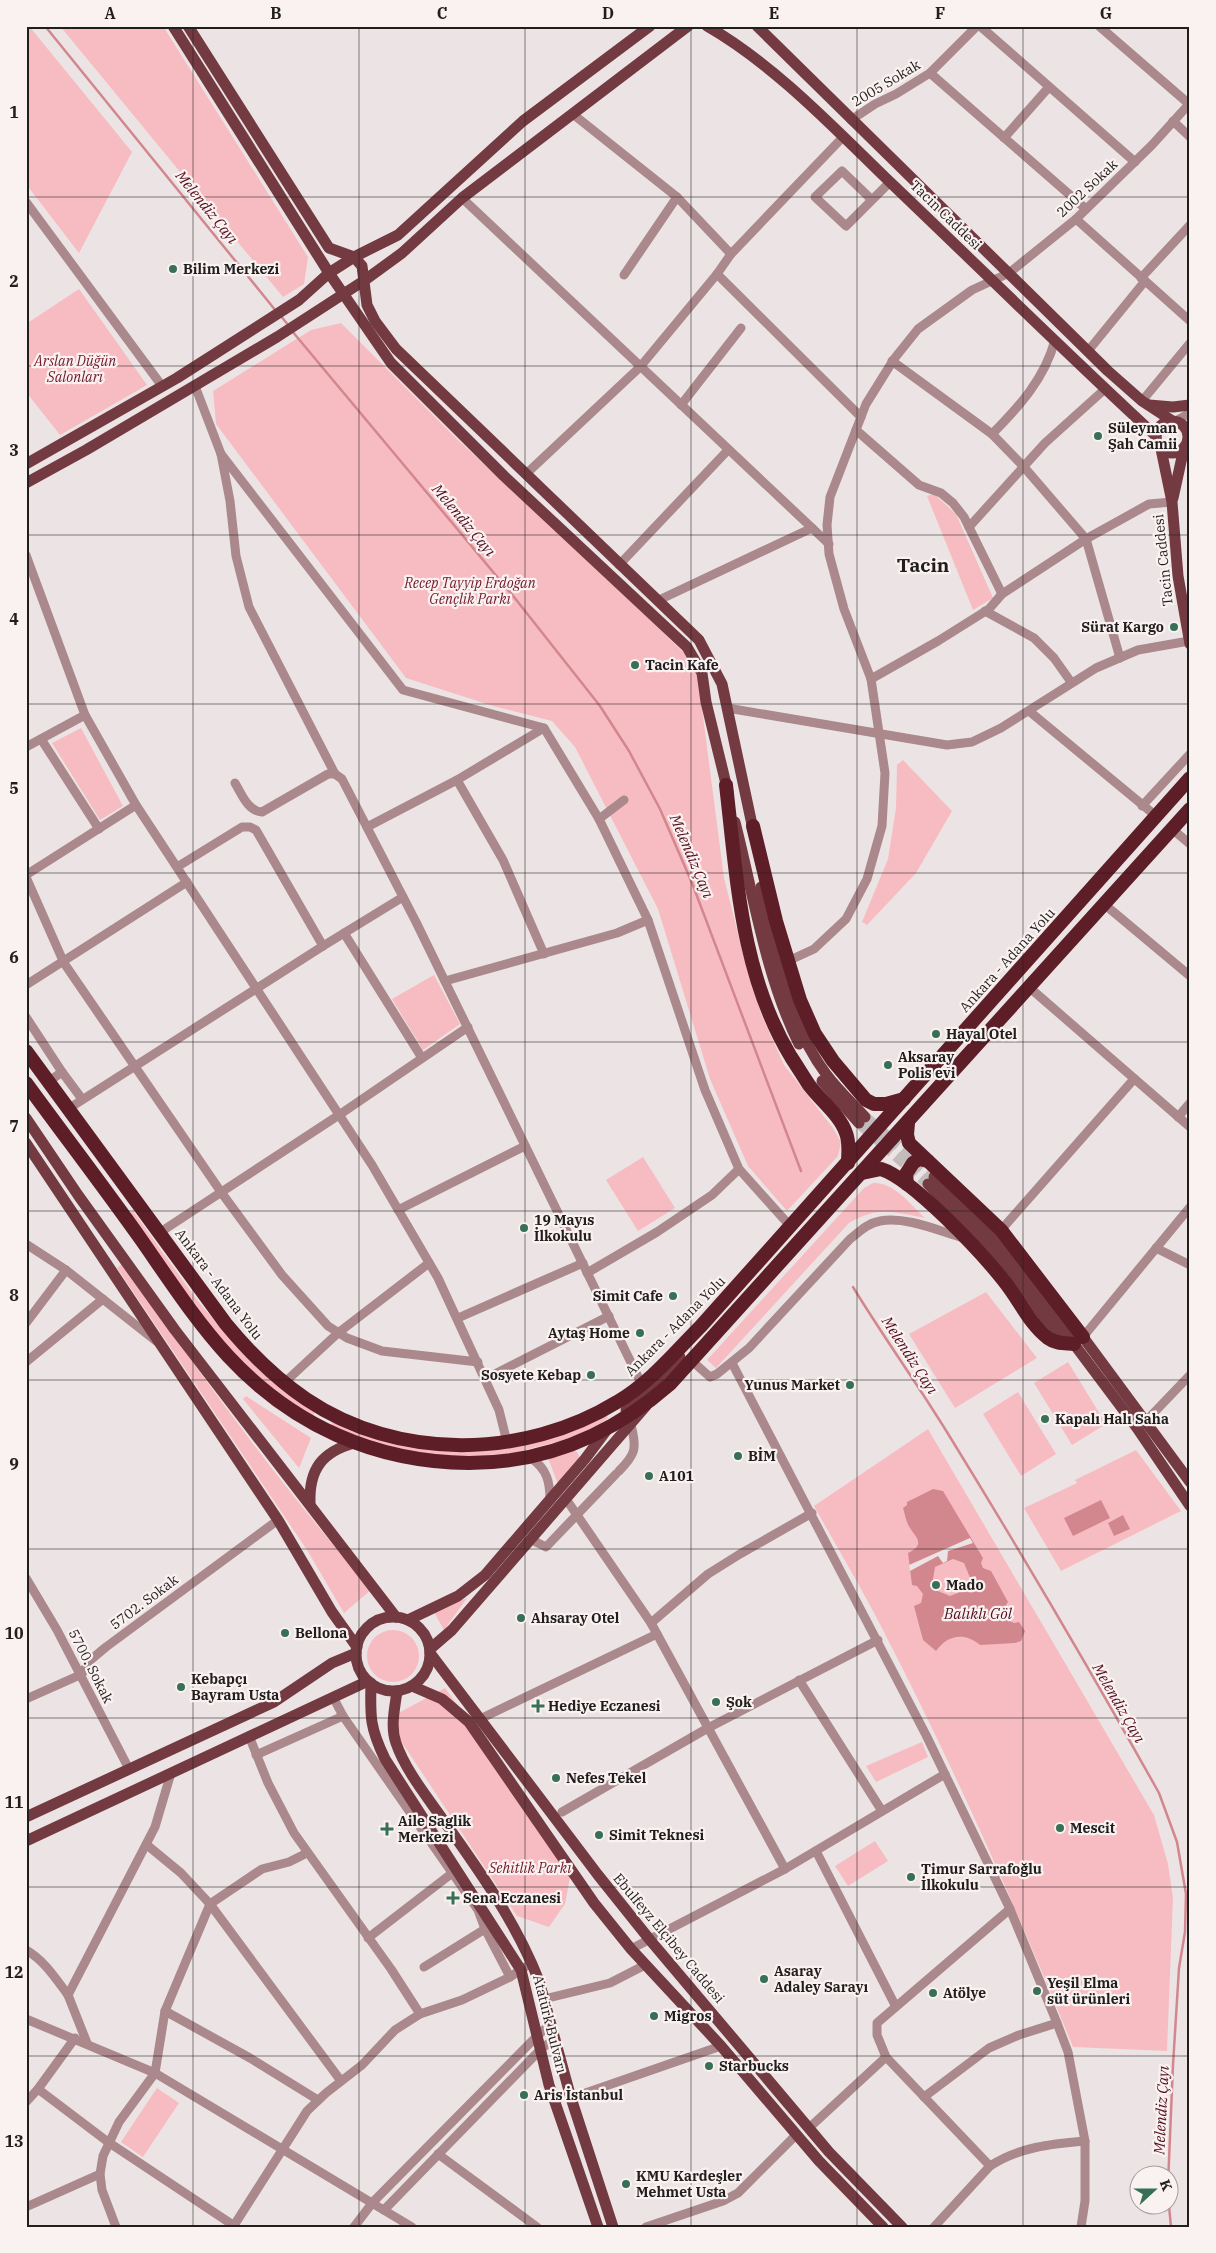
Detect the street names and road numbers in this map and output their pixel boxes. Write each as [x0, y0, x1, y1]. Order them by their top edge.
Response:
street label: 2005 Sokak [848, 55, 924, 111]
street label: 2002 Sokak [1053, 155, 1122, 221]
street label: Tacin Caddesi [907, 176, 985, 254]
street label: Tacin Caddesi [1149, 513, 1177, 607]
street label: Ankara - Adana Yolu [955, 904, 1059, 1016]
street label: Ankara - Adana Yolu [171, 1225, 267, 1343]
street label: Ankara - Adana Yolu [621, 1272, 729, 1380]
street label: 5702. Sokak [106, 1570, 182, 1633]
street label: 5700. Sokak [65, 1626, 118, 1707]
street label: Ebulfeyz Elçibey Caddesi [609, 1869, 729, 2007]
street label: Atatürk Bulvarı [529, 1973, 571, 2075]

